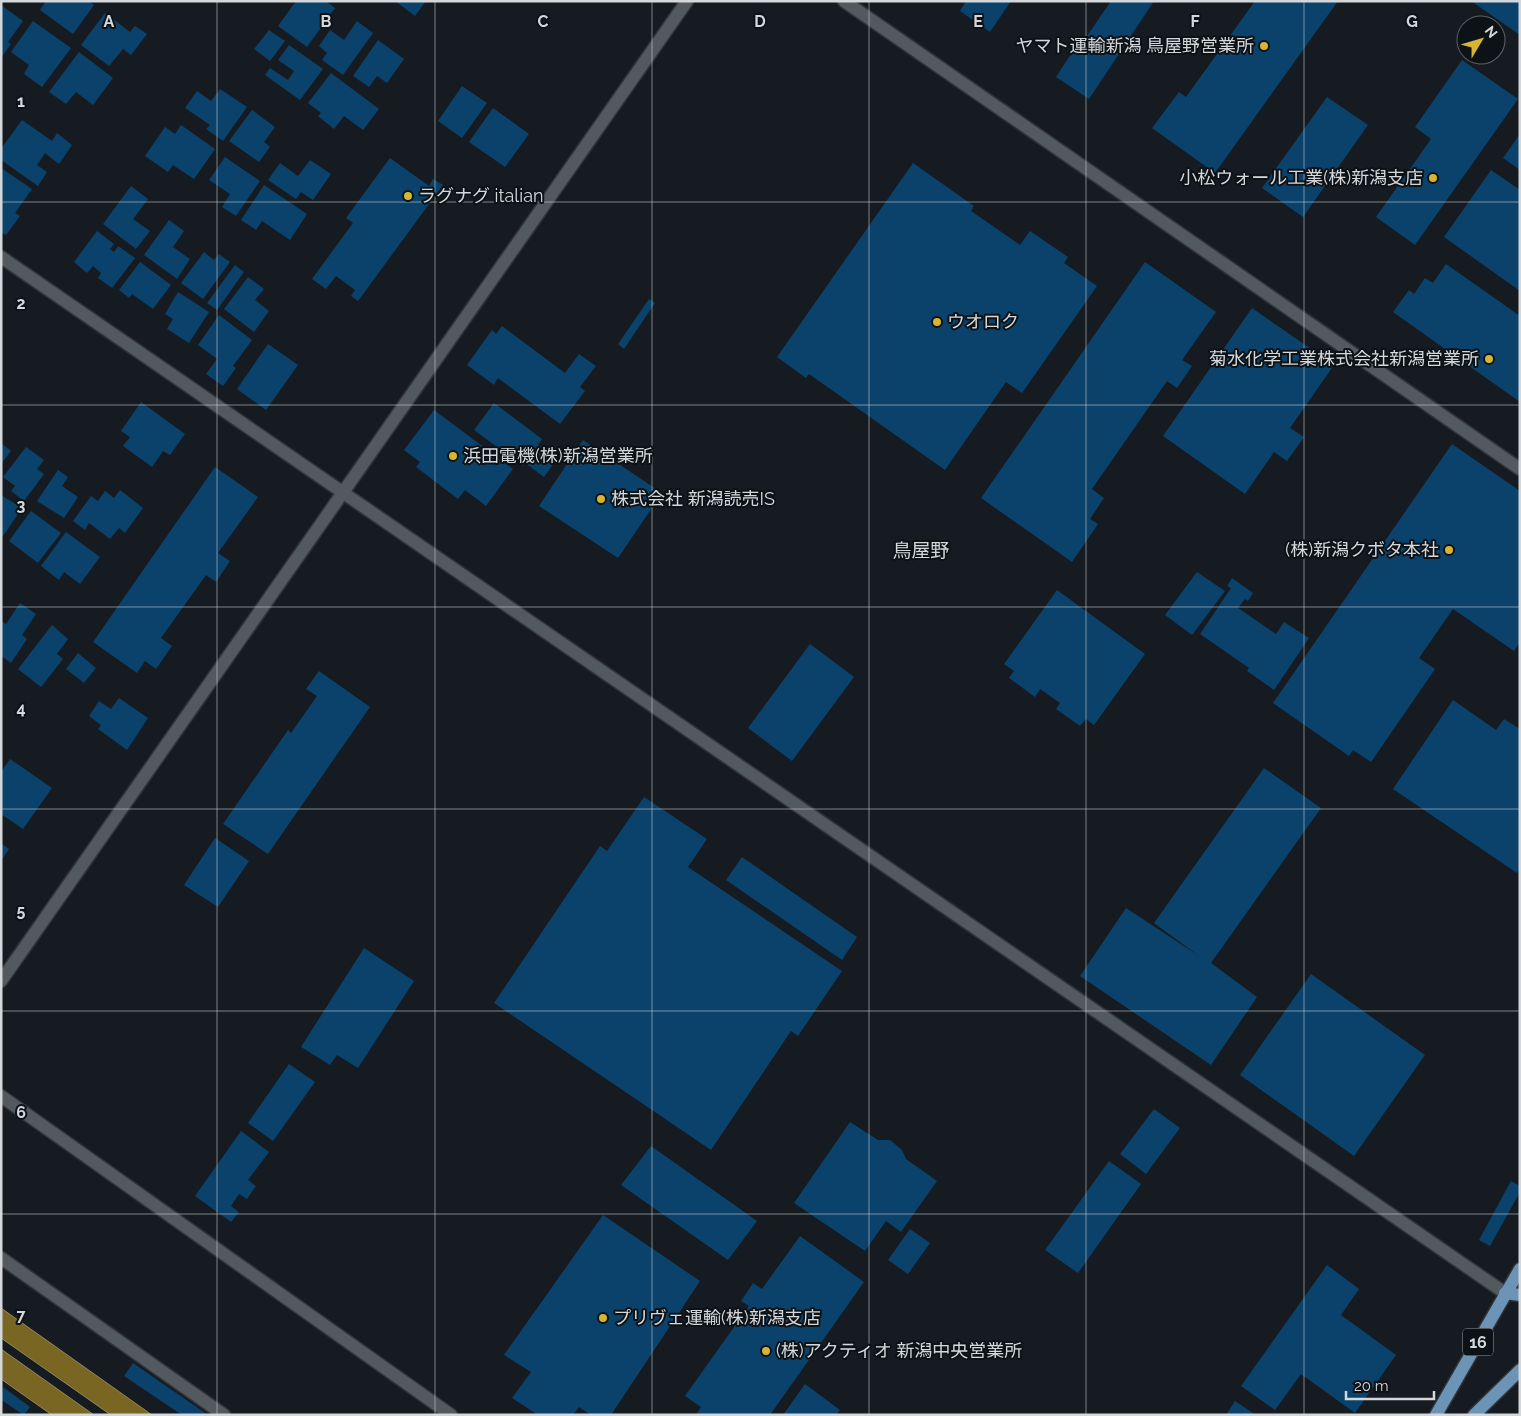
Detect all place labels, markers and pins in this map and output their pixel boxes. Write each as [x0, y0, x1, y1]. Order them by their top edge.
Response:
place label: ヤマト運輸新潟 鳥屋野営業所 [1015, 35, 1254, 56]
marker: ヤマト運輸新潟 鳥屋野営業所 [1258, 40, 1270, 52]
place label: 小松ウォール工業(株)新潟支店 [1179, 167, 1423, 188]
marker: 小松ウォール工業(株)新潟支店 [1427, 172, 1439, 184]
place label: ラグナグ italian [418, 185, 543, 206]
marker: ラグナグ italian [402, 190, 414, 202]
place label: ウオロク [947, 311, 1019, 332]
marker: ウオロク [931, 316, 943, 328]
place label: 菊水化学工業株式会社新潟営業所 [1209, 348, 1479, 369]
marker: 菊水化学工業株式会社新潟営業所 [1483, 353, 1495, 365]
place label: 浜田電機(株)新潟営業所 [463, 445, 653, 466]
marker: 浜田電機(株)新潟営業所 [447, 450, 459, 462]
place label: 株式会社 新潟読売IS [611, 488, 775, 509]
marker: 株式会社 新潟読売IS [595, 493, 607, 505]
place label: (株)新潟クボタ本社 [1285, 539, 1439, 560]
marker: (株)新潟クボタ本社 [1443, 544, 1455, 556]
place label: プリヴェ運輸(株)新潟支店 [613, 1307, 821, 1328]
marker: プリヴェ運輸(株)新潟支店 [597, 1312, 609, 1324]
place label: (株)アクティオ 新潟中央営業所 [776, 1340, 1022, 1361]
marker: (株)アクティオ 新潟中央営業所 [760, 1345, 772, 1357]

